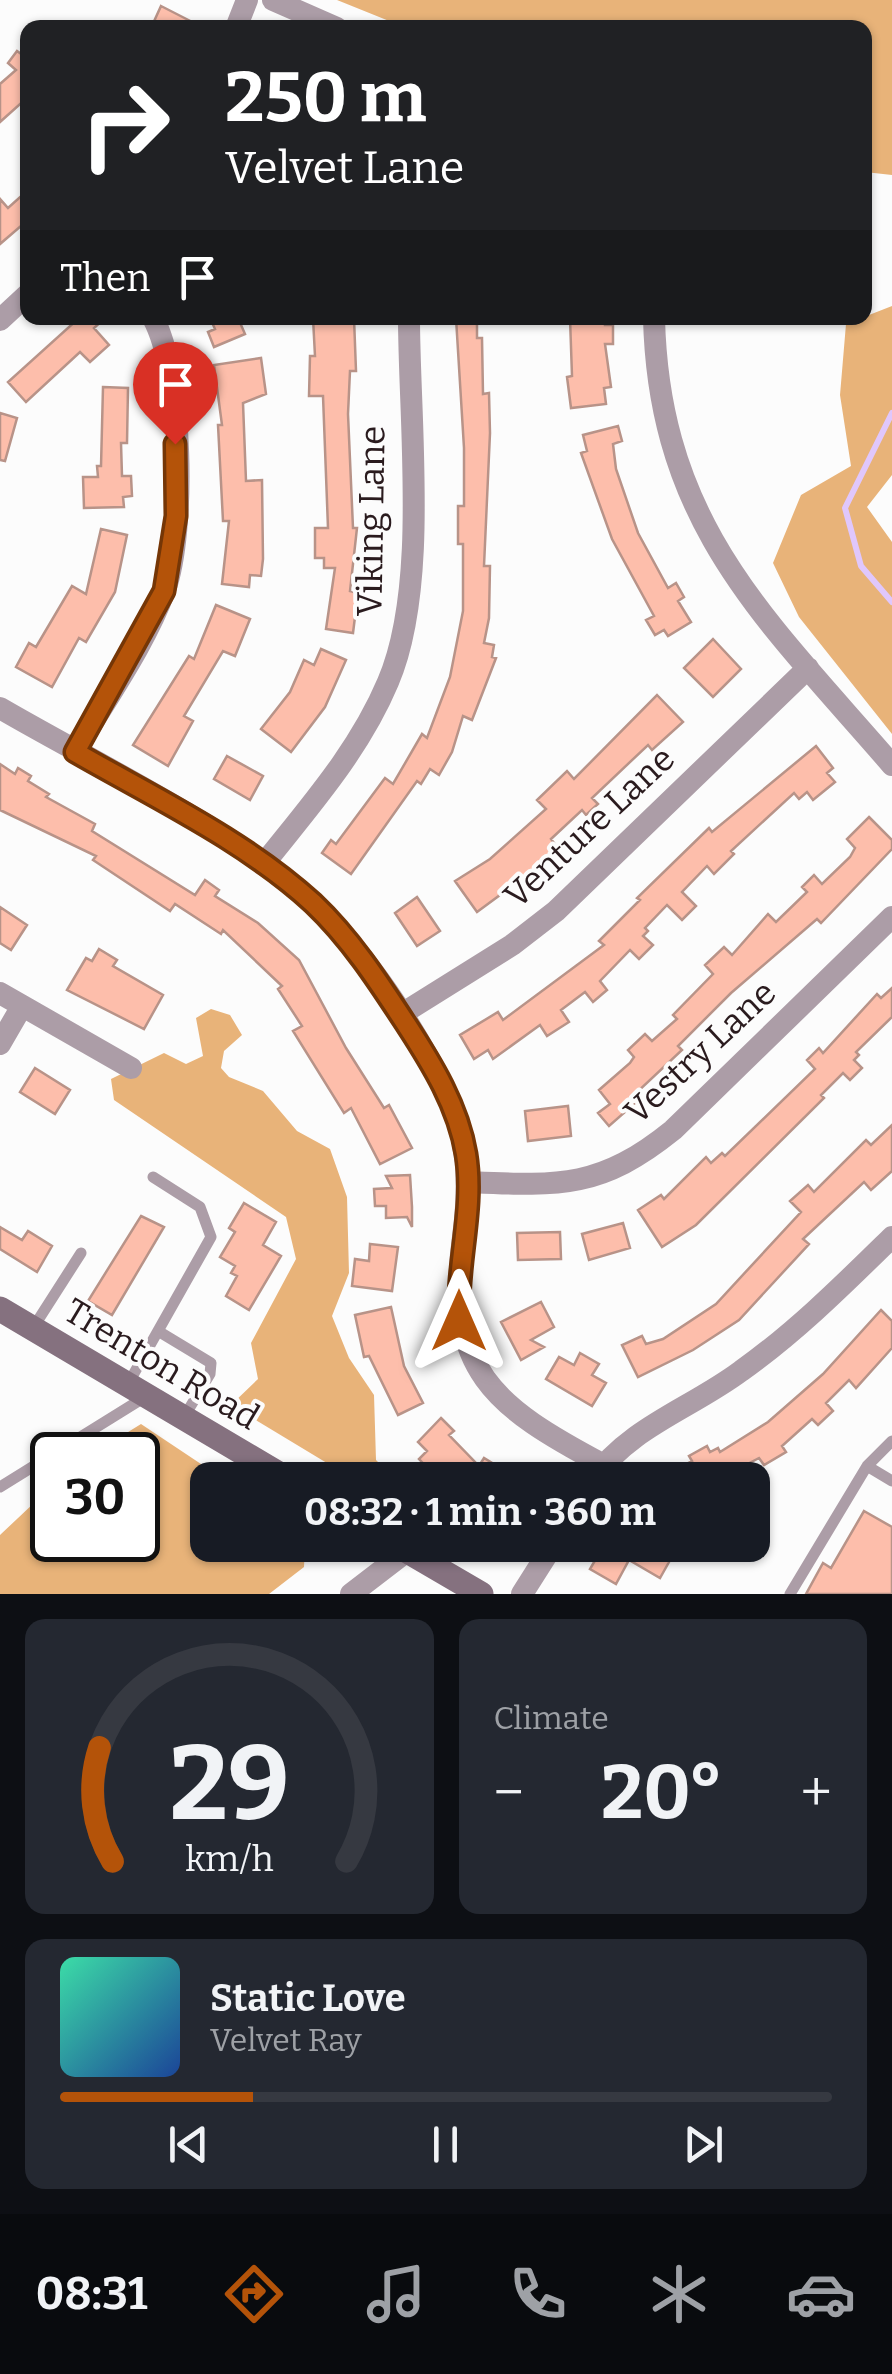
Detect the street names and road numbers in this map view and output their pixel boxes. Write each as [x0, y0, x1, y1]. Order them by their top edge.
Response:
street label: Viking Lane [348, 425, 394, 617]
street label: Venture Lane [495, 737, 683, 917]
street label: Vestry Lane [616, 972, 784, 1132]
street label: Trenton Road [57, 1289, 267, 1439]

